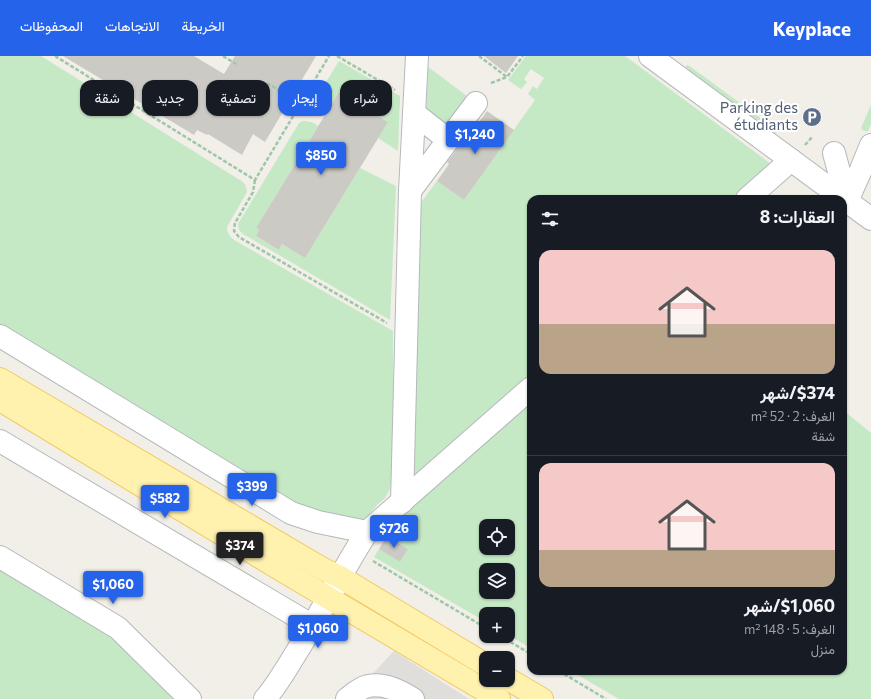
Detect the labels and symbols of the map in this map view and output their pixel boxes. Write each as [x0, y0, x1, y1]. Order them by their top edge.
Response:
place label: Parking des étudiants [720, 98, 798, 133]
parking icon: Parking des étudiants [801, 106, 823, 128]
pin: $1,240 [442, 121, 508, 155]
pin: $850 [297, 142, 345, 176]
pin: $399 [228, 473, 276, 507]
pin: $582 [141, 485, 189, 519]
pin: $726 [370, 515, 418, 549]
pin: $374 [216, 532, 264, 566]
pin: $1,060 [80, 571, 146, 605]
pin: $1,060 [285, 615, 351, 649]

